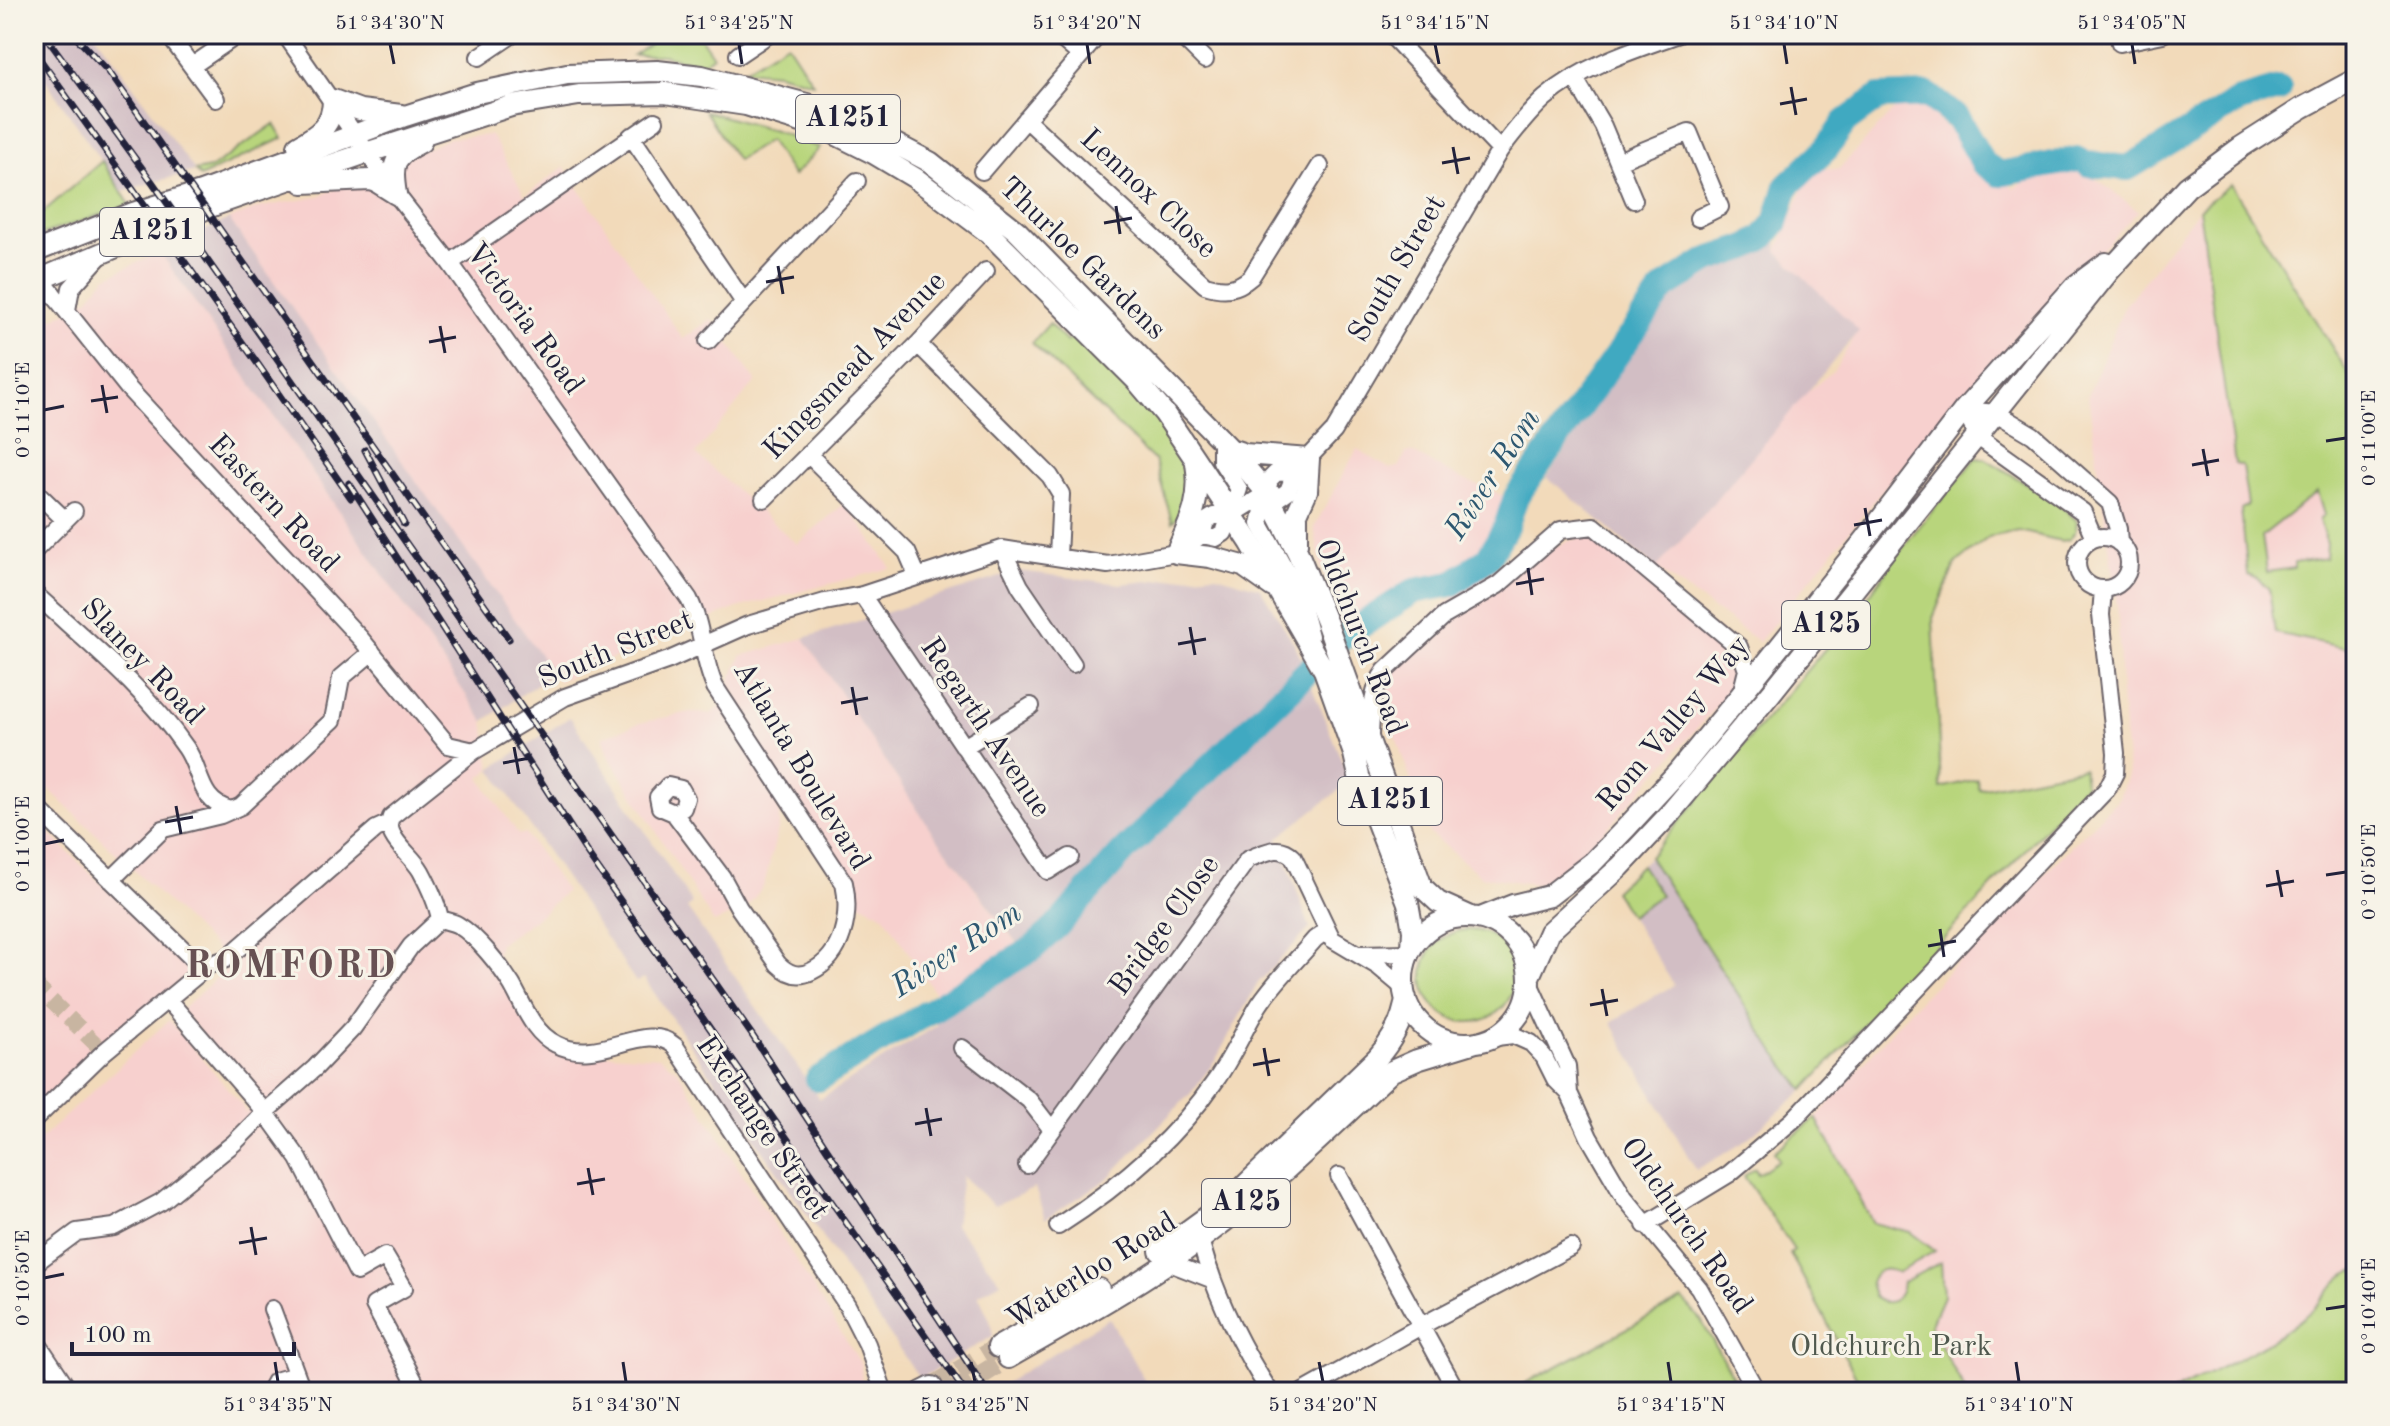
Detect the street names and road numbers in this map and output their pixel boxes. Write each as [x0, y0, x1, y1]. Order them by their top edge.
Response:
road number: A1251 [796, 95, 900, 143]
street label: Lennox Close [1074, 124, 1222, 264]
street label: Thurloe Gardens [993, 172, 1171, 346]
street label: South Street [1344, 190, 1452, 348]
road number: A1251 [100, 208, 204, 256]
street label: Victoria Road [459, 238, 589, 400]
street label: Kingsmead Avenue [758, 266, 952, 466]
street label: Eastern Road [202, 429, 344, 579]
street label: Oldchurch Road [1309, 535, 1411, 739]
street label: Slaney Road [75, 593, 209, 731]
road number: A125 [1782, 601, 1870, 649]
street label: South Street [534, 605, 698, 695]
street label: Rom Valley Way [1592, 631, 1756, 817]
street label: Regarth Avenue [914, 633, 1056, 823]
street label: Atlanta Boulevard [727, 656, 875, 876]
road number: A1251 [1338, 777, 1442, 825]
street label: Bridge Close [1104, 850, 1226, 1002]
street label: Exchange Street [690, 1031, 834, 1225]
street label: Oldchurch Road [1614, 1133, 1758, 1319]
road number: A125 [1202, 1179, 1290, 1227]
street label: Waterloo Road [1002, 1207, 1182, 1335]

